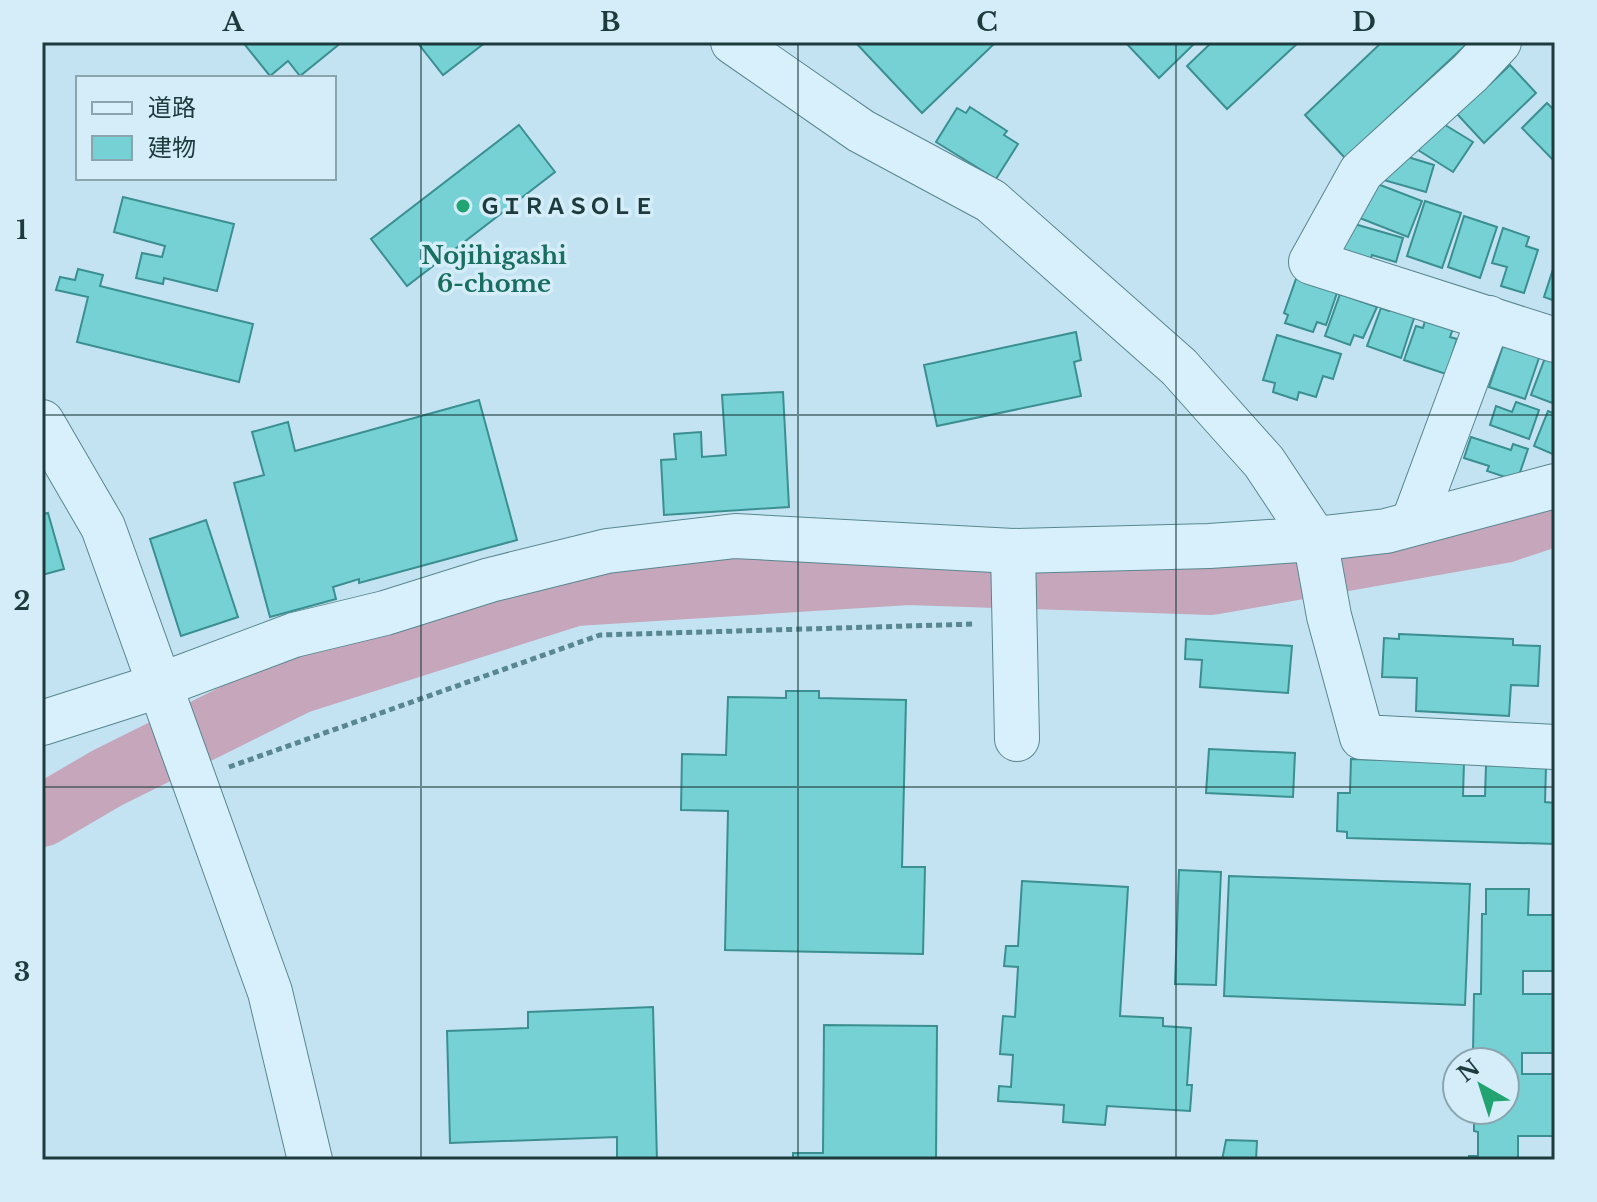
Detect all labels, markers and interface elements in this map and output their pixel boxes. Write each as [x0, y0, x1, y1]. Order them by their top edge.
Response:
text: A [221, 6, 244, 38]
text: B [600, 6, 620, 38]
text: C [976, 6, 998, 38]
text: D [1352, 6, 1376, 38]
legend [76, 76, 336, 180]
text: 道路 [148, 93, 196, 122]
text: 建物 [148, 133, 196, 162]
place label: ＧＩＲＡＳＯＬＥ [479, 193, 655, 220]
marker: ＧＩＲＡＳＯＬＥ [454, 197, 472, 215]
text: 1 [16, 214, 28, 246]
district label: Nojihigashi 6-chome [421, 241, 567, 298]
text: 2 [14, 585, 30, 617]
text: 3 [14, 956, 30, 988]
north arrow [1441, 1046, 1521, 1126]
text: N [1452, 1054, 1486, 1088]

